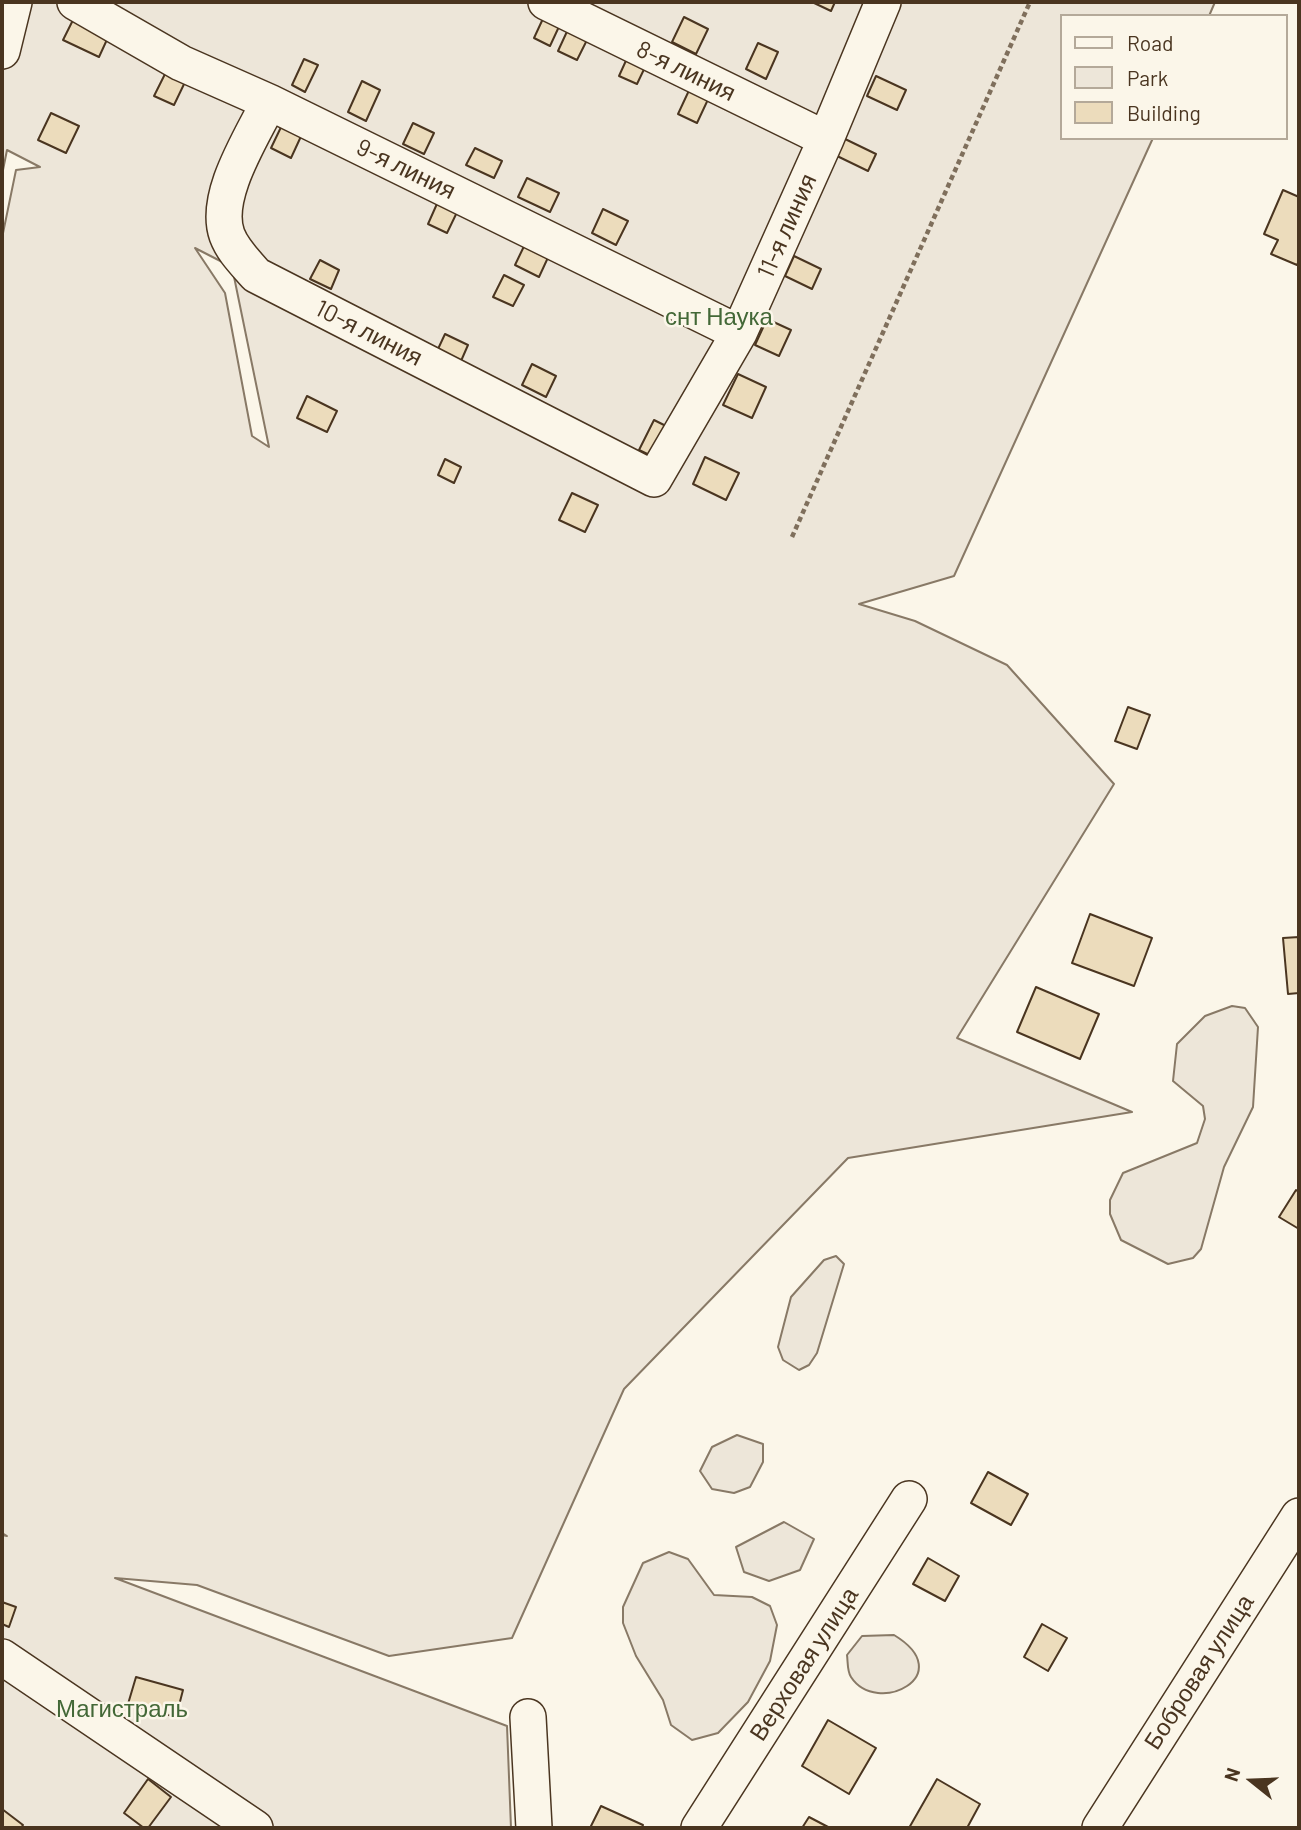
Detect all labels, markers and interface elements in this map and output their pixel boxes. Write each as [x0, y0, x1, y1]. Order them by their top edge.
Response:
legend [1060, 14, 1287, 140]
text: Road [1127, 30, 1173, 55]
street label: 8-я линия [632, 35, 740, 107]
text: Park [1127, 65, 1168, 90]
text: Building [1127, 100, 1201, 125]
street label: 9-я линия [352, 133, 460, 205]
street label: 11-я линия [751, 169, 823, 283]
street label: 10-я линия [311, 294, 427, 372]
park label: снт Наука [665, 303, 773, 331]
street label: Верховая улица [744, 1582, 864, 1746]
street label: Бобровая улица [1138, 1589, 1260, 1755]
park label: Магистраль [56, 1695, 188, 1723]
north arrow [1217, 1746, 1287, 1816]
text: N [1219, 1765, 1244, 1784]

